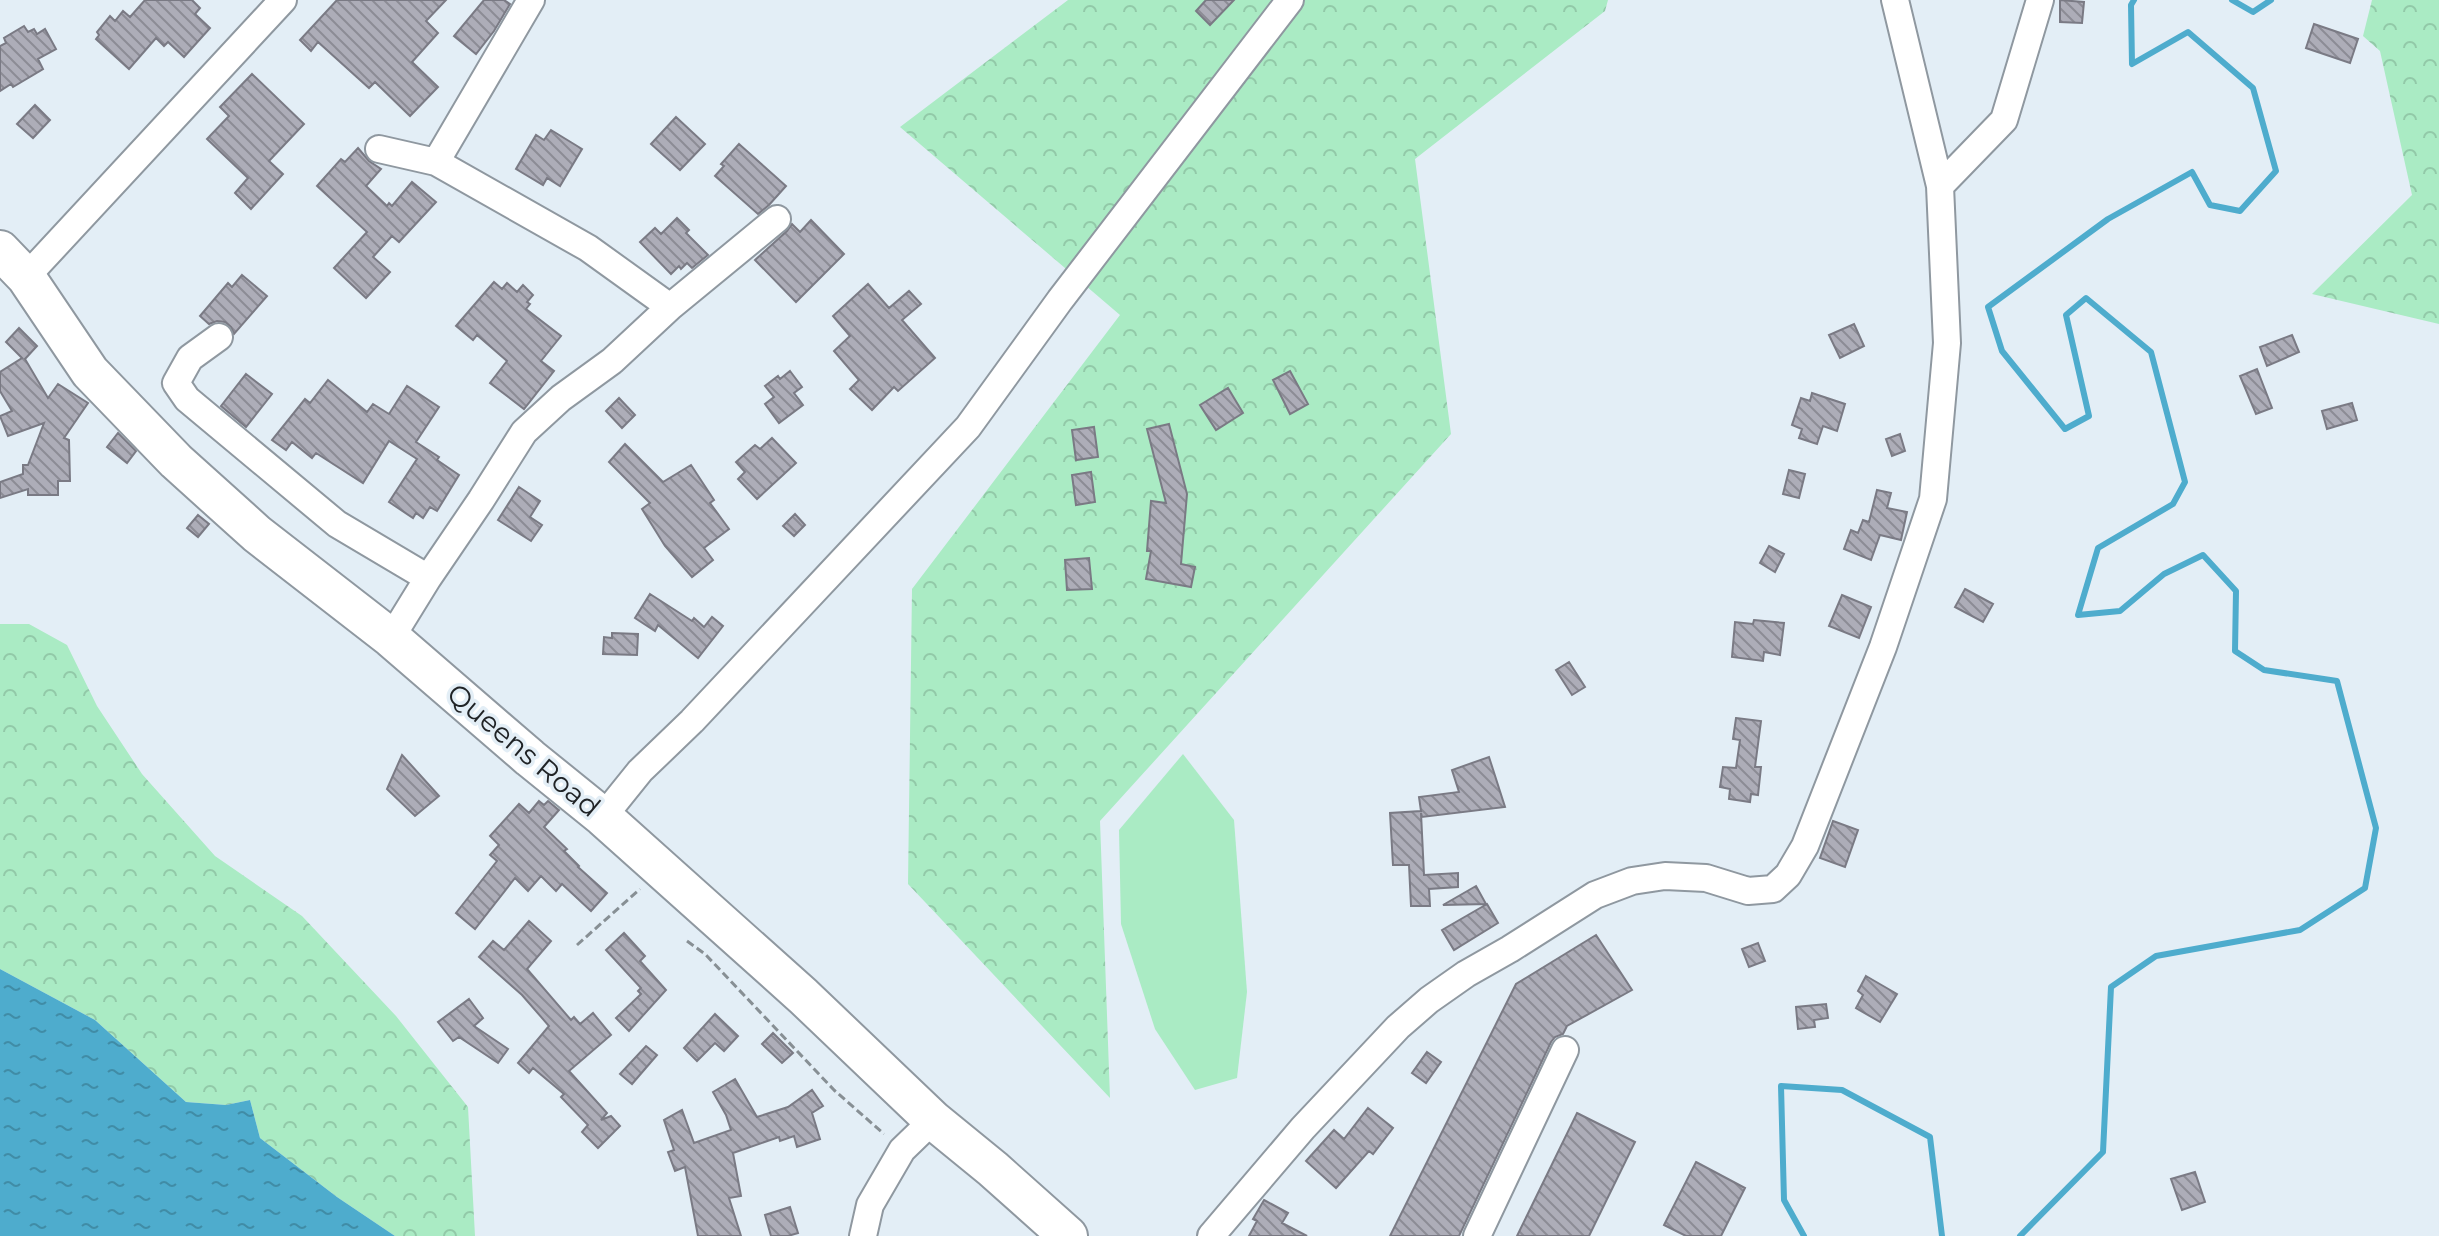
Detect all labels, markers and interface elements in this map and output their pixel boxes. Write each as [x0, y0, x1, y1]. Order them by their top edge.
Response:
street label: Queens Road [441, 676, 607, 824]

